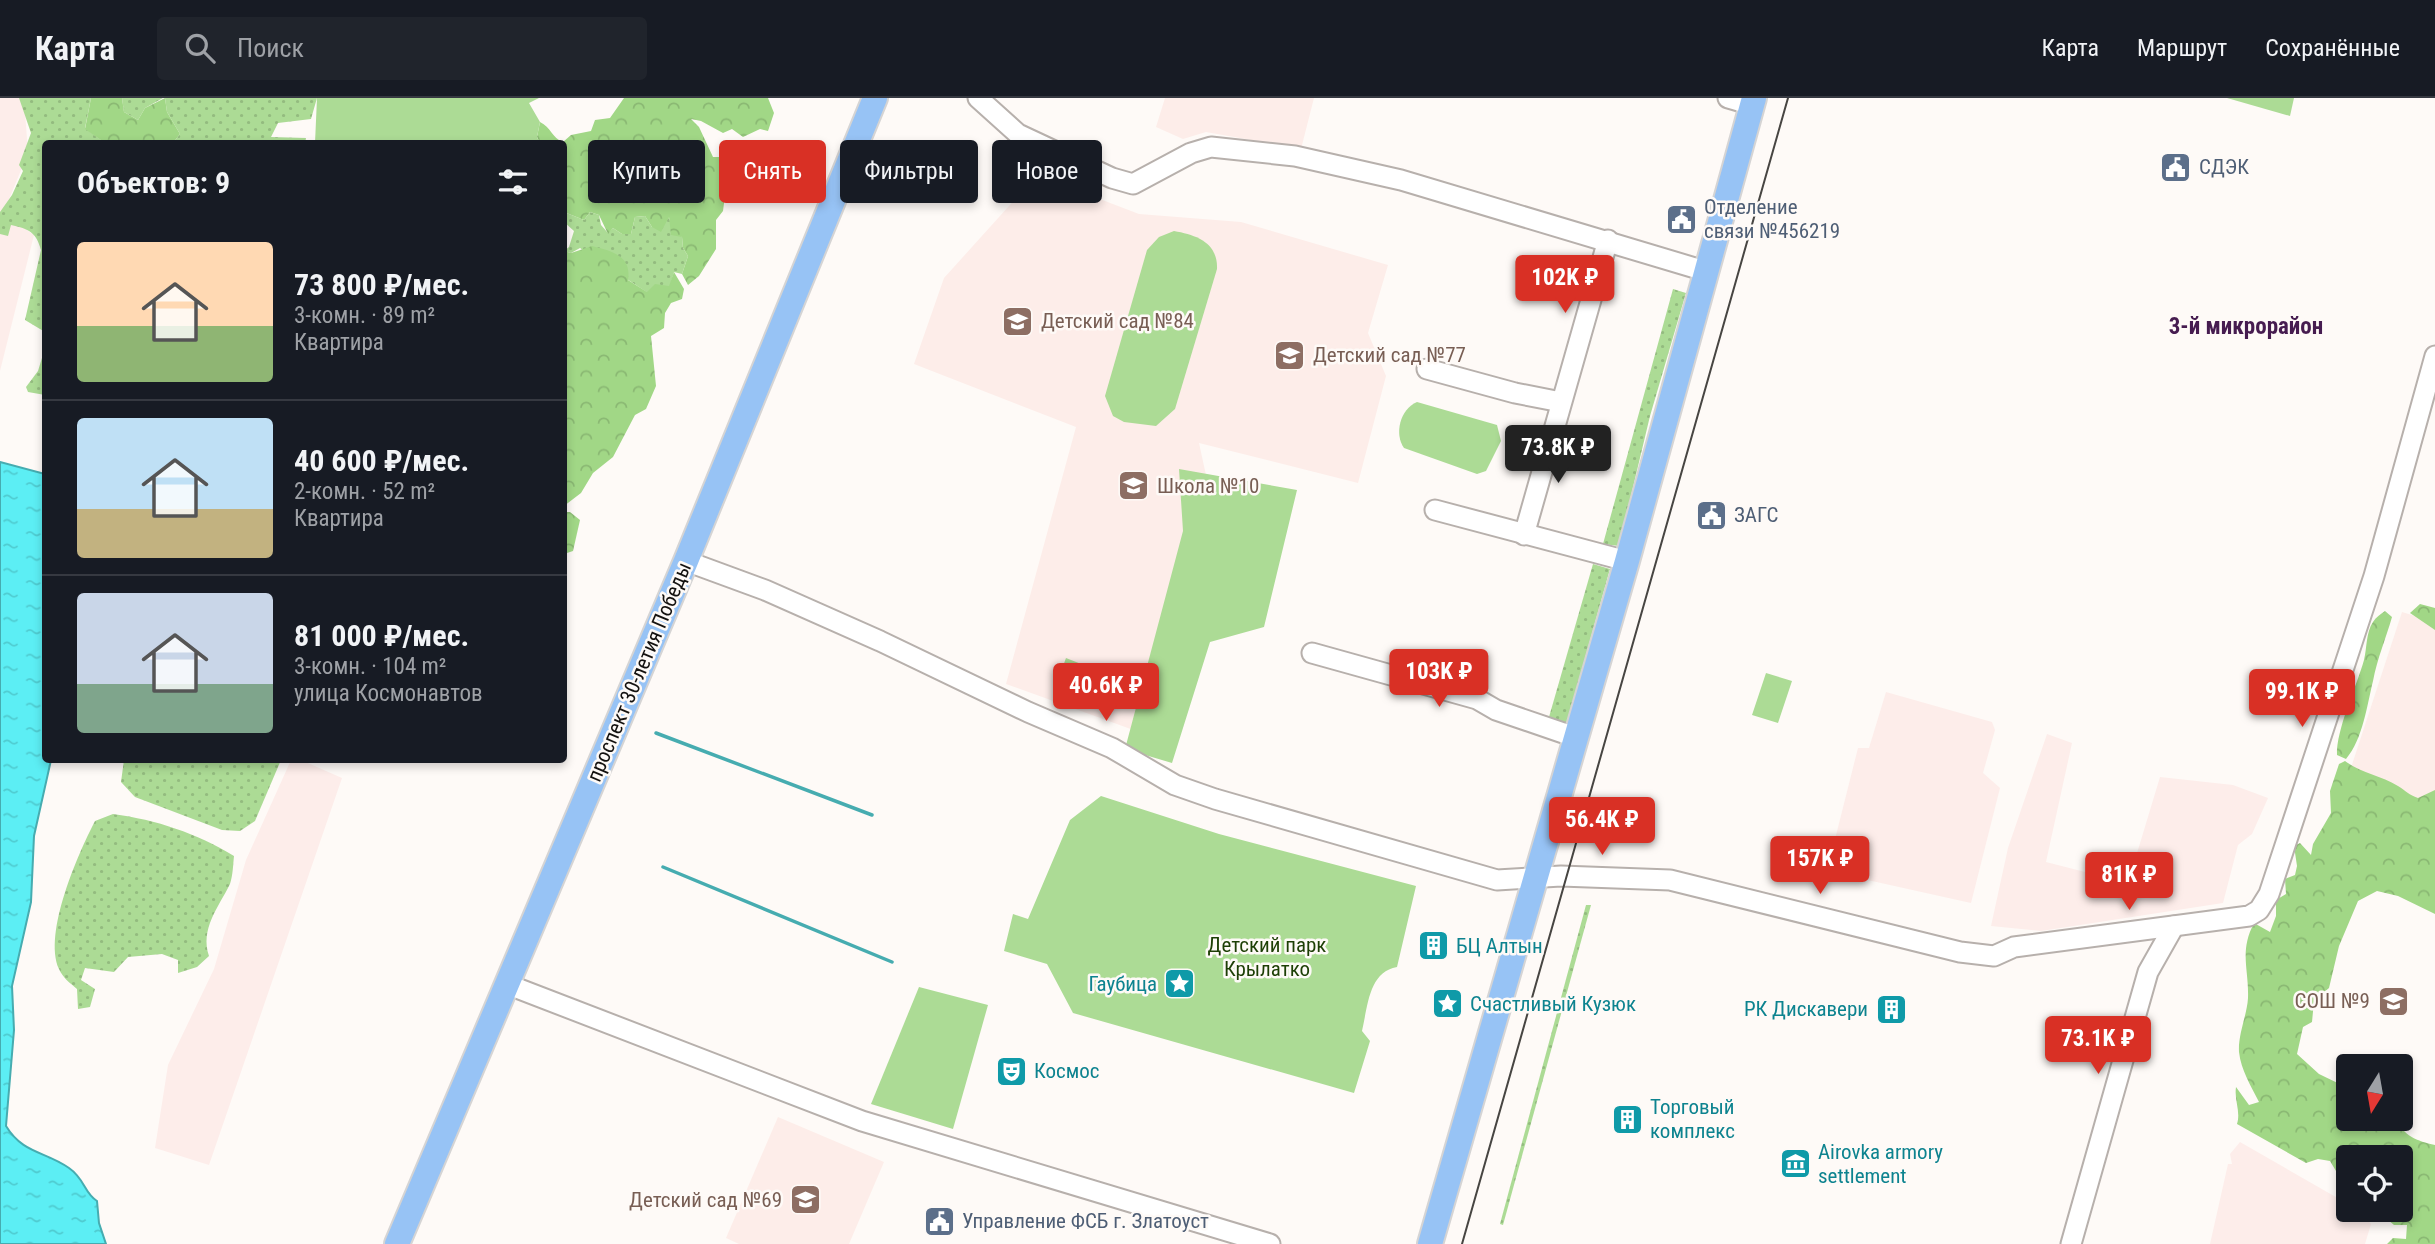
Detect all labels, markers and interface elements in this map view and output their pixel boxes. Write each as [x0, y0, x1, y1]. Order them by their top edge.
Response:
search box [157, 17, 647, 80]
text: Карта [35, 29, 115, 68]
icon: search [181, 29, 219, 67]
text: Поиск [237, 33, 304, 63]
text: Карта [2042, 34, 2099, 62]
text: Маршрут [2137, 34, 2227, 62]
text: Сохранённые [2265, 34, 2400, 62]
chip: Купить [588, 140, 705, 203]
chip: Снять [719, 140, 826, 203]
chip: Фильтры [840, 140, 978, 203]
chip: Новое [992, 140, 1102, 203]
public building icon: СДЭК [2159, 150, 2193, 184]
place label: СДЭК [2199, 155, 2249, 179]
icon: filters [494, 163, 532, 201]
text: Объектов: 9 [77, 165, 230, 200]
place label: Отделение связи №456219 [1704, 195, 1840, 243]
public building icon: Отделение связи №456219 [1664, 202, 1698, 236]
pin: 102K ₽ [1508, 256, 1622, 315]
text: 102K ₽ [1531, 264, 1599, 291]
text: 73 800 ₽/мес. [294, 267, 469, 302]
icon: home [133, 270, 217, 354]
text: 3-комн. · 89 m² [294, 302, 435, 329]
school or university icon: Детский сад №84 [1001, 304, 1035, 338]
place label: Детский сад №84 [1041, 309, 1194, 333]
district label: 3-й микрорайон [2169, 313, 2323, 340]
text: Квартира [294, 329, 384, 356]
school or university icon: Детский сад №77 [1273, 338, 1307, 372]
place label: Детский сад №77 [1313, 343, 1466, 367]
pin: 73.8K ₽ [1493, 426, 1623, 485]
text: 73.8K ₽ [1521, 434, 1595, 461]
text: 40 600 ₽/мес. [294, 443, 469, 478]
icon: home [133, 446, 217, 530]
school or university icon: Школа №10 [1117, 469, 1151, 503]
place label: Школа №10 [1157, 474, 1259, 498]
text: 2-комн. · 52 m² [294, 478, 435, 505]
public building icon: ЗАГС [1694, 498, 1728, 532]
place label: ЗАГС [1734, 503, 1778, 527]
text: Квартира [294, 505, 384, 532]
street label: проспект 30-летия Победы [582, 559, 696, 785]
text: 81 000 ₽/мес. [294, 618, 469, 653]
icon: home [133, 621, 217, 705]
pin: 103K ₽ [1382, 650, 1496, 709]
text: 3-комн. · 104 m² [294, 653, 446, 680]
text: 103K ₽ [1405, 658, 1473, 685]
pin: 40.6K ₽ [1041, 664, 1171, 723]
pin: 99.1K ₽ [2237, 670, 2367, 729]
text: 40.6K ₽ [1069, 672, 1143, 699]
text: 99.1K ₽ [2265, 678, 2339, 705]
text: улица Космонавтов [294, 680, 483, 707]
pin: 56.4K ₽ [1537, 798, 1667, 857]
text: 56.4K ₽ [1565, 806, 1639, 833]
pin: 157K ₽ [1763, 836, 1877, 896]
text: 157K ₽ [1786, 845, 1854, 872]
pin: 81K ₽ [2080, 852, 2178, 912]
text: 81K ₽ [2101, 861, 2157, 888]
building icon: БЦ Алтын [1416, 929, 1450, 963]
park label: Детский парк Крылатко [1208, 933, 1326, 981]
place label: БЦ Алтын [1456, 934, 1543, 958]
place icon: Гаубица [1163, 967, 1197, 1001]
place label: Гаубица [1088, 972, 1157, 996]
school or university icon: СОШ №9 [2376, 984, 2410, 1018]
place icon: Счастливый Кузюк [1430, 987, 1464, 1021]
place label: СОШ №9 [2295, 989, 2370, 1013]
place label: Счастливый Кузюк [1470, 992, 1636, 1016]
building icon: РК Дискавери [1874, 992, 1908, 1026]
place label: РК Дискавери [1744, 997, 1868, 1021]
pin: 73.1K ₽ [2033, 1016, 2163, 1076]
text: 73.1K ₽ [2061, 1025, 2135, 1052]
theatre icon: Космос [994, 1054, 1028, 1088]
north arrow [2336, 1054, 2413, 1130]
map controls [2336, 1054, 2413, 1222]
place label: Космос [1034, 1059, 1100, 1083]
place label: Торговый комплекс [1650, 1095, 1735, 1143]
building icon: Торговый комплекс [1610, 1102, 1644, 1136]
place label: Airovka armory settlement [1818, 1140, 1943, 1188]
button: locate [2336, 1145, 2413, 1222]
museum icon: Airovka armory settlement [1778, 1147, 1812, 1181]
school or university icon: Детский сад №69 [788, 1183, 822, 1217]
place label: Детский сад №69 [629, 1188, 782, 1212]
public building icon: Управление ФСБ г. Златоуст [922, 1204, 956, 1238]
place label: Управление ФСБ г. Златоуст [962, 1209, 1209, 1233]

